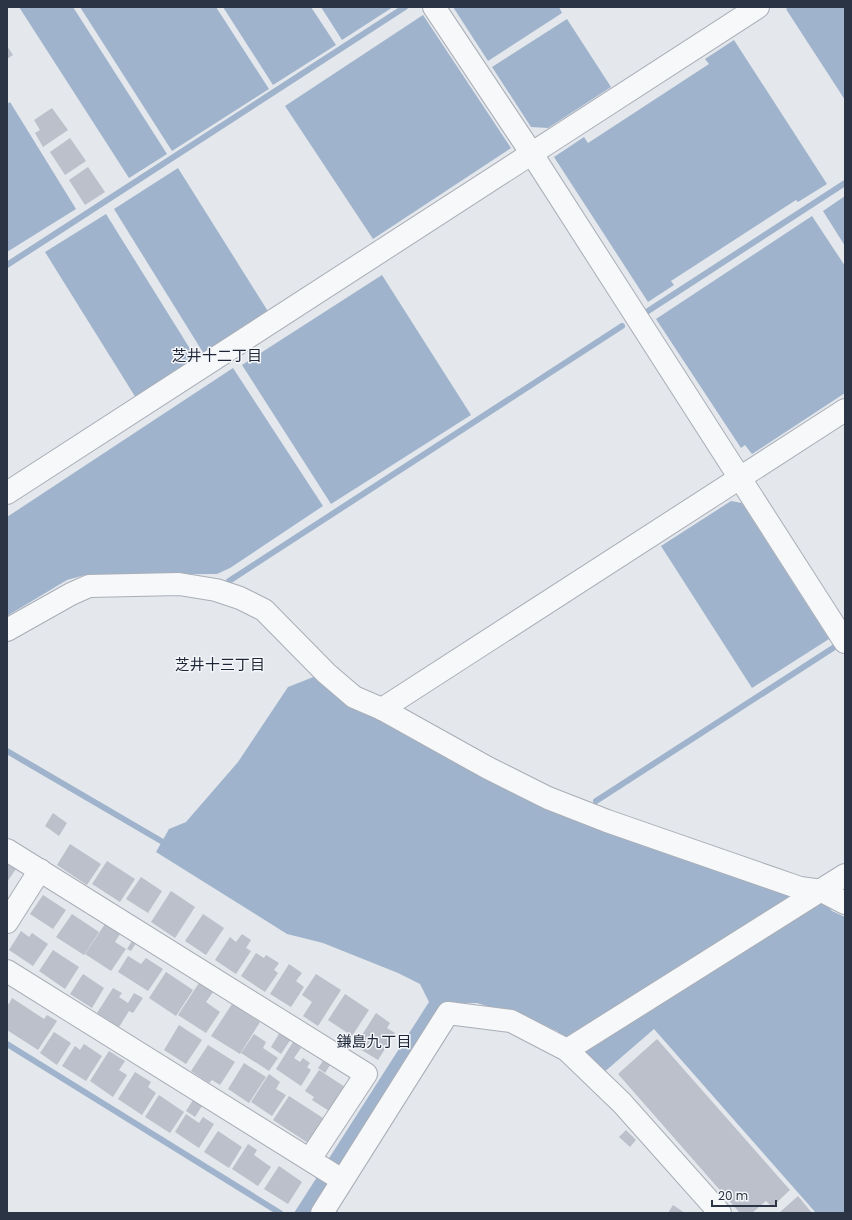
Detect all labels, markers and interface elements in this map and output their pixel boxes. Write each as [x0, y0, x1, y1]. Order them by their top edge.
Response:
district label: 芝井十二丁目 [172, 345, 262, 366]
district label: 芝井十三丁目 [175, 654, 265, 675]
district label: 鎌島九丁目 [336, 1031, 412, 1052]
scale bar [712, 1182, 776, 1208]
text: 20 m [718, 1187, 748, 1204]

